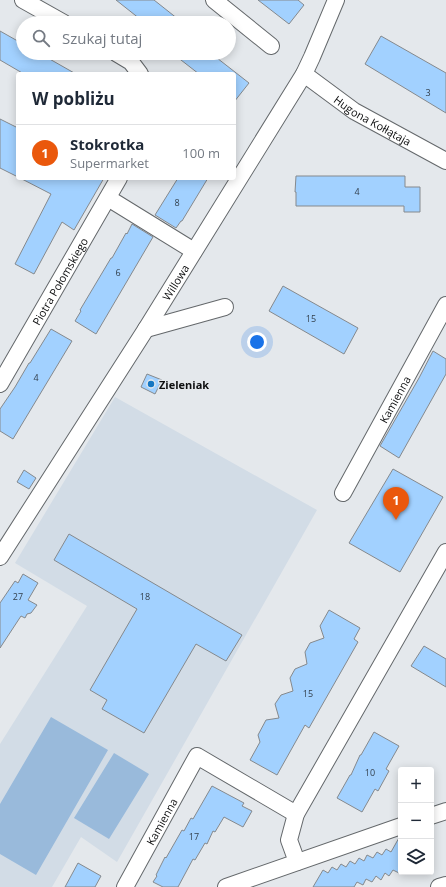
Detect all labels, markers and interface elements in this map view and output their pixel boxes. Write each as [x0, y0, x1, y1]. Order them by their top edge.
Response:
search box [16, 16, 236, 60]
icon: search [30, 27, 52, 49]
text: Szukaj tutaj [62, 28, 142, 48]
house number: 3 [425, 86, 431, 99]
text: W pobliżu [32, 87, 115, 110]
street label: Hugona Kołłątaja [331, 91, 414, 148]
text: Stokrotka [70, 134, 144, 154]
text: 1 [41, 144, 49, 162]
text: 100 m [182, 144, 220, 162]
text: Supermarket [70, 154, 149, 172]
house number: 4 [354, 185, 360, 198]
house number: 8 [174, 196, 180, 209]
street label: Piotra Połomskiego [28, 234, 91, 328]
street label: Willowa [158, 261, 192, 303]
house number: 6 [115, 266, 121, 279]
house number: 15 [306, 312, 316, 325]
your location [247, 332, 267, 352]
house number: 4 [33, 371, 39, 384]
street label: Kamienna [375, 373, 413, 425]
place label: Zieleniak [159, 377, 209, 392]
marker: Zieleniak [146, 379, 156, 389]
pin: 1 [383, 487, 409, 520]
house number: 27 [13, 590, 23, 603]
house number: 18 [140, 590, 150, 603]
house number: 15 [303, 687, 313, 700]
house number: 10 [365, 766, 375, 779]
map controls [398, 767, 434, 875]
button: + [398, 767, 434, 803]
street label: Kamienna [142, 795, 180, 848]
button: − [398, 803, 434, 839]
house number: 17 [189, 830, 199, 843]
button: layers [398, 839, 434, 875]

